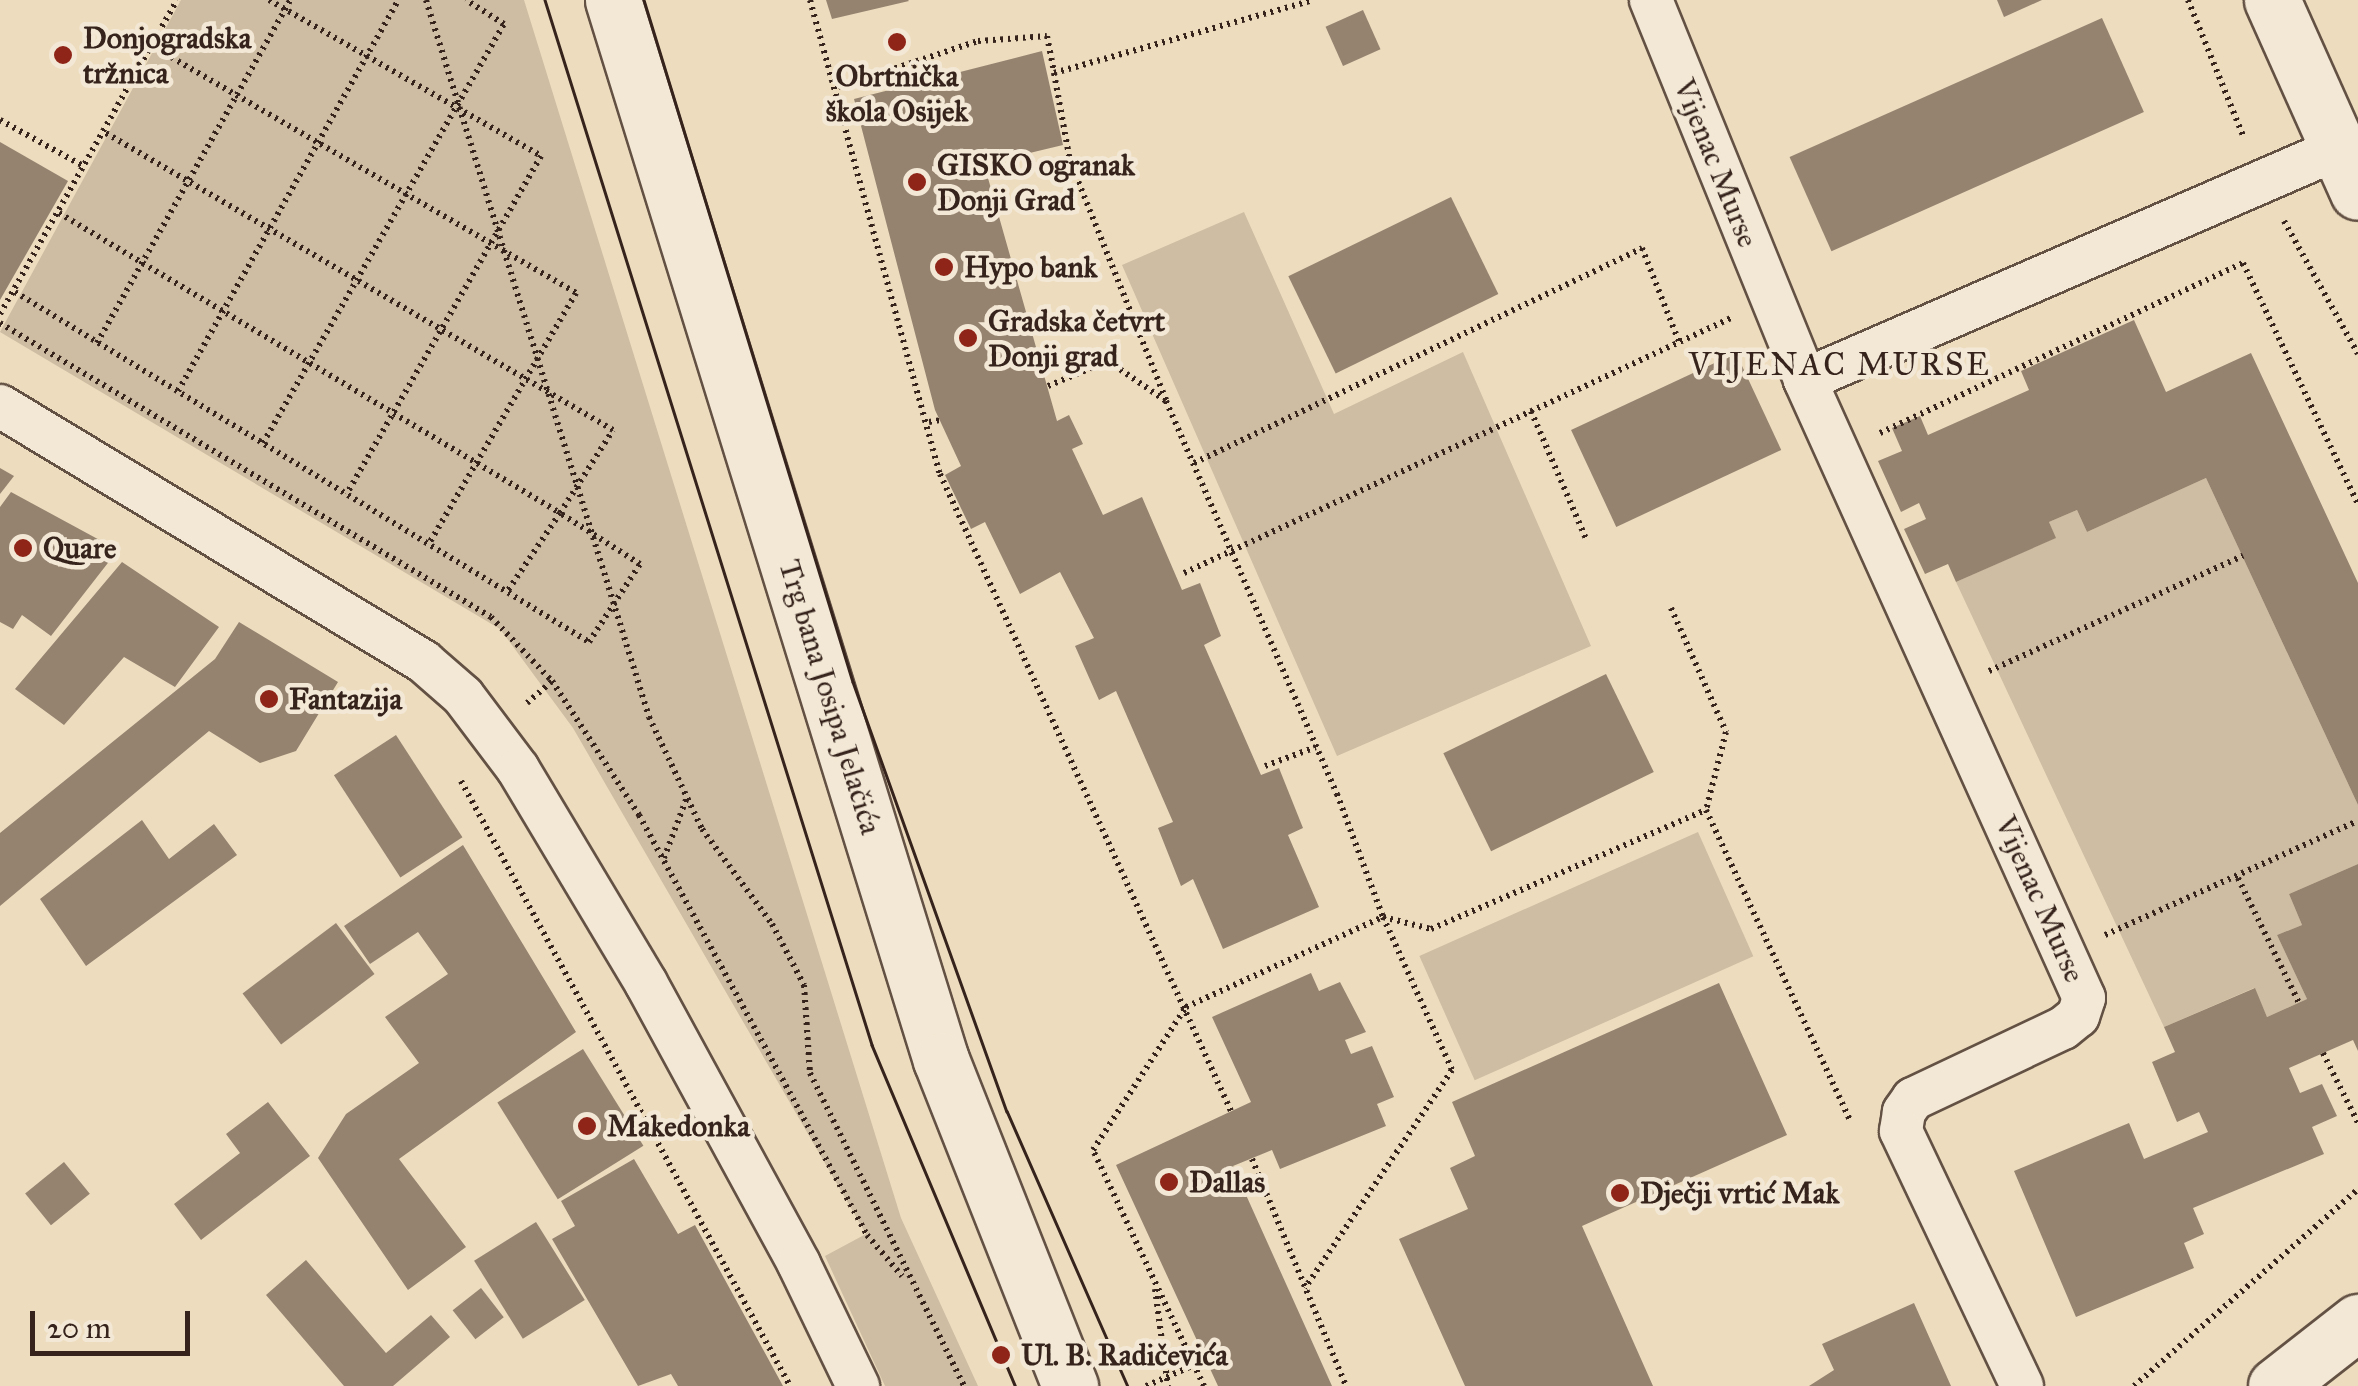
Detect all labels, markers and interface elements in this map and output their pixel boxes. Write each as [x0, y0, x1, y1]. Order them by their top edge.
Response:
place label: Donjogradska tržnica [83, 20, 251, 90]
marker: Obrtnička škola Osijek [886, 31, 908, 53]
marker: Donjogradska tržnica [52, 44, 74, 66]
place label: Obrtnička škola Osijek [826, 58, 968, 128]
street label: Vijenac Murse [1666, 74, 1766, 252]
place label: GISKO ogranak Donji Grad [937, 147, 1135, 218]
marker: GISKO ogranak Donji Grad [906, 171, 928, 193]
place label: Hypo bank [964, 249, 1098, 285]
marker: Hypo bank [933, 256, 955, 278]
place label: Gradska četvrt Donji grad [988, 303, 1165, 374]
marker: Gradska četvrt Donji grad [957, 327, 979, 349]
district label: VIJENAC MURSE [1689, 346, 1991, 384]
place label: Quare [43, 530, 116, 566]
marker: Quare [12, 537, 34, 559]
street label: Trg bana Josipa Jelačića [771, 555, 889, 839]
place label: Fantazija [289, 681, 402, 717]
marker: Fantazija [258, 688, 280, 710]
street label: Vijenac Murse [1987, 810, 2093, 988]
place label: Makedonka [607, 1108, 750, 1144]
marker: Makedonka [576, 1115, 598, 1137]
place label: Dallas [1189, 1164, 1265, 1200]
marker: Dallas [1158, 1171, 1180, 1193]
place label: Dječji vrtić Mak [1640, 1175, 1839, 1211]
marker: Dječji vrtić Mak [1609, 1182, 1631, 1204]
scale bar [35, 1291, 195, 1353]
text: 20 m [47, 1310, 111, 1346]
place label: Ul. B. Radičevića [1021, 1337, 1228, 1373]
marker: Ul. B. Radičevića [990, 1344, 1012, 1366]

